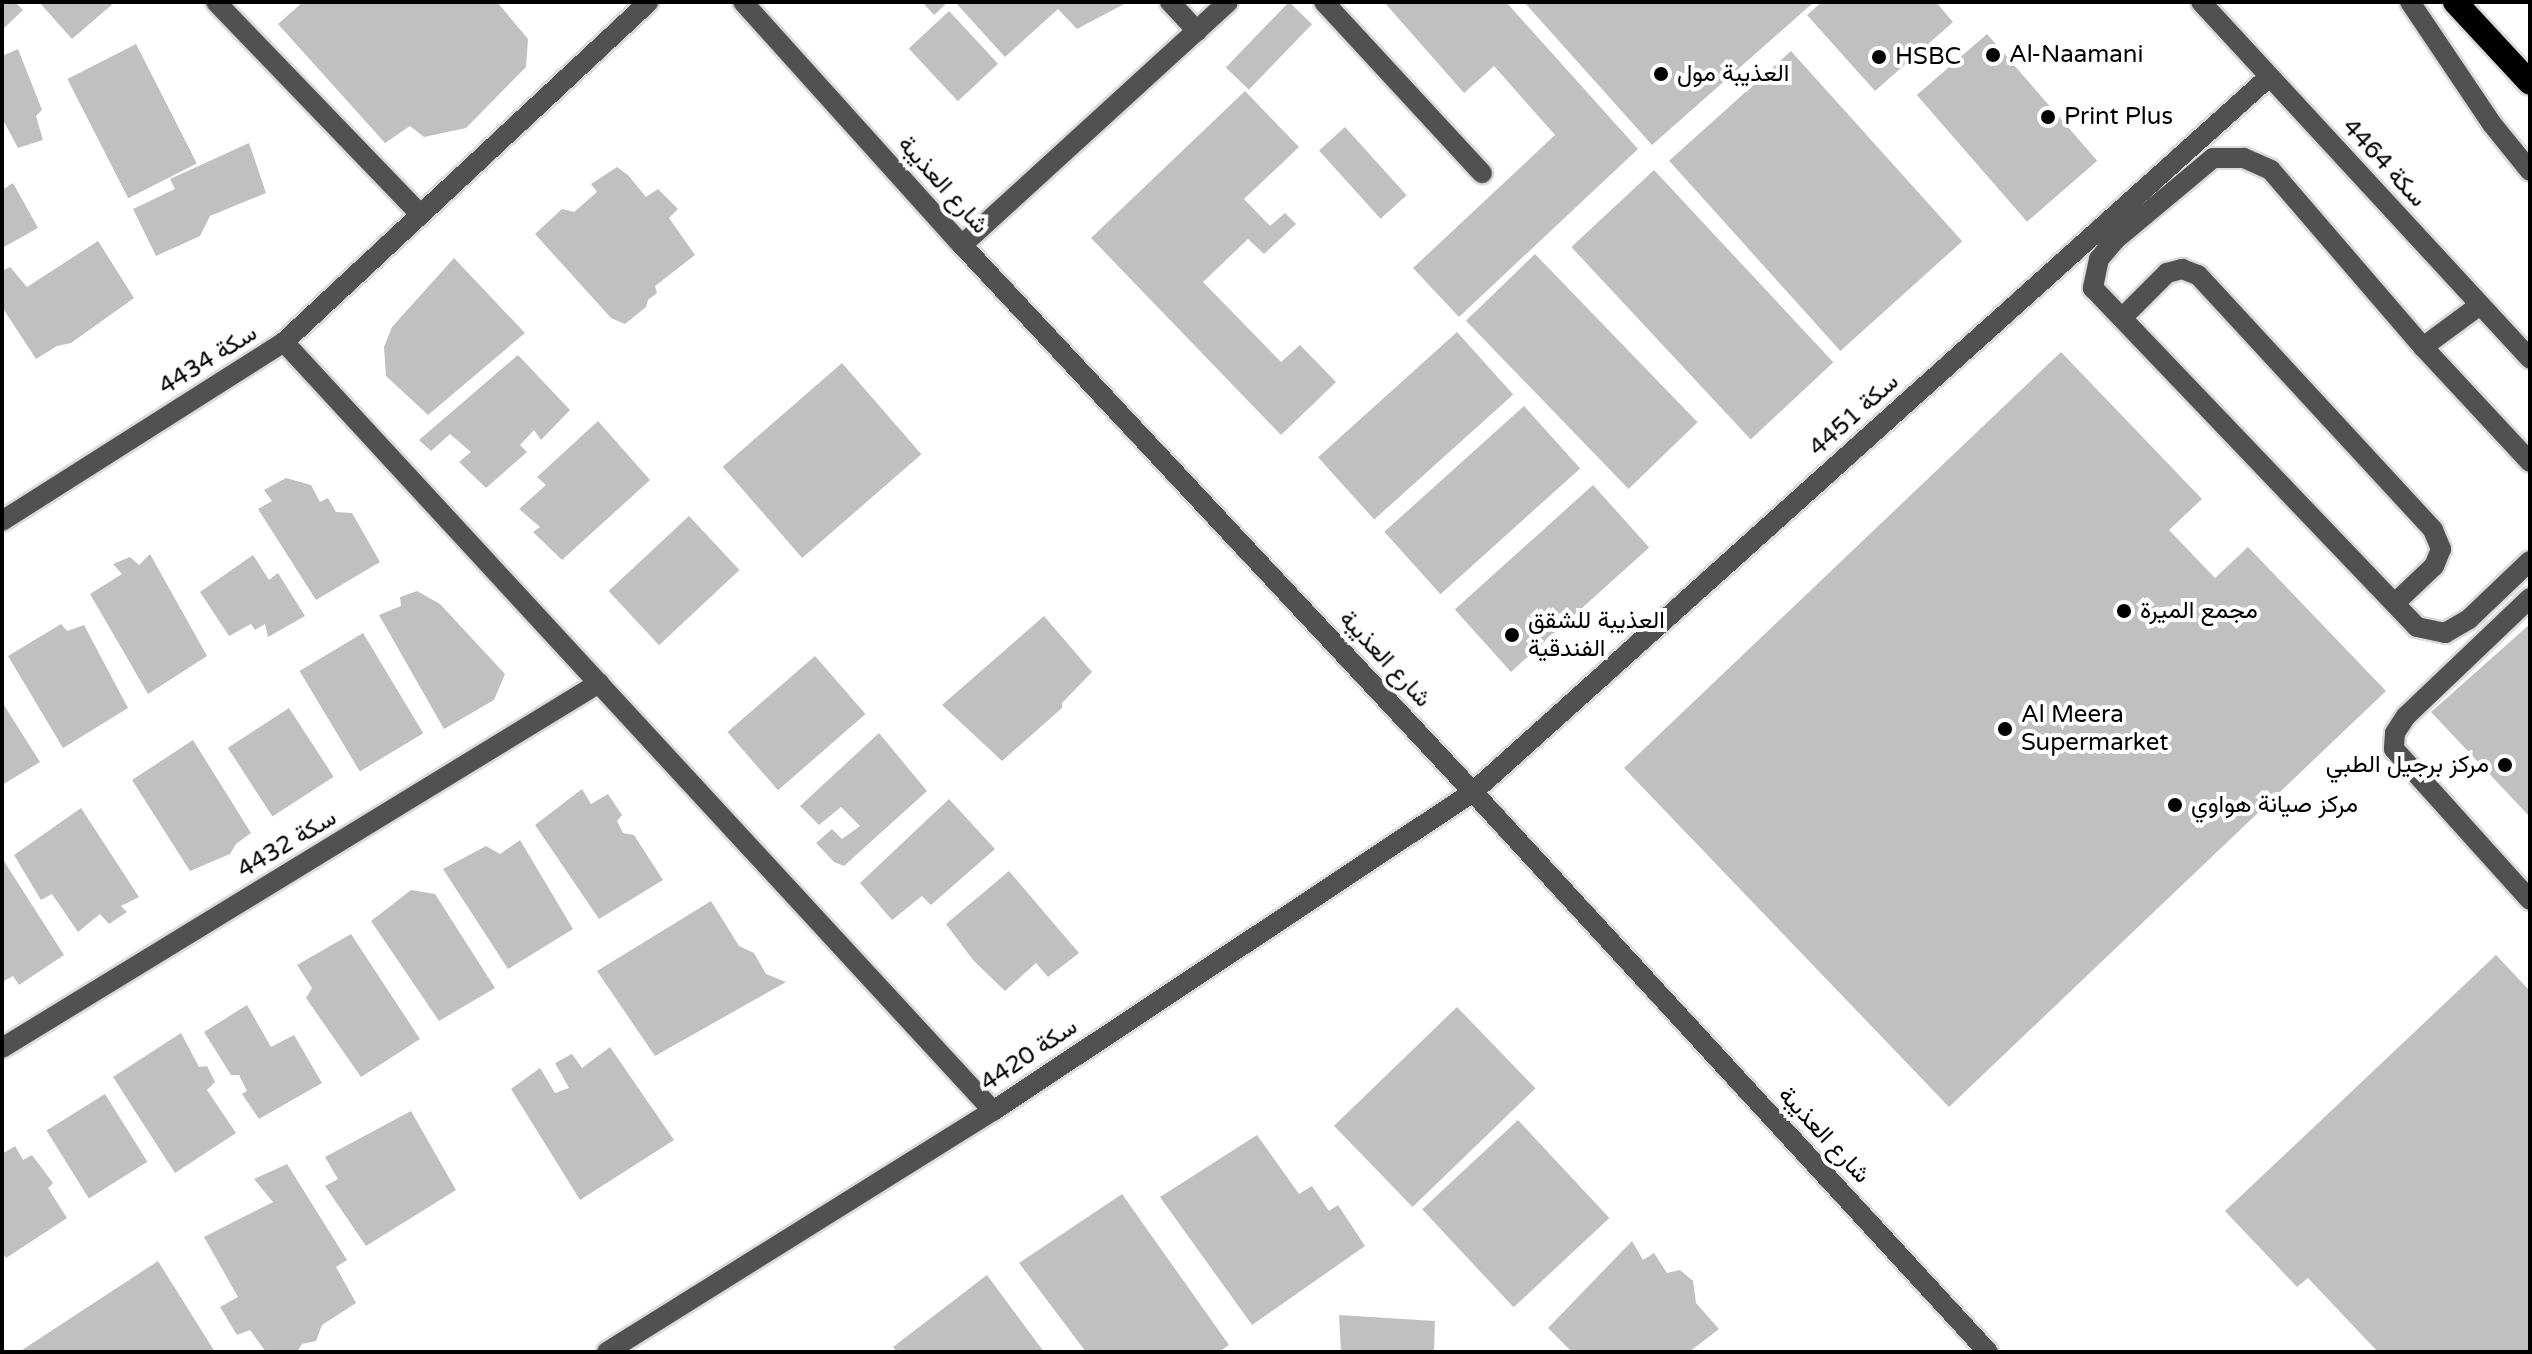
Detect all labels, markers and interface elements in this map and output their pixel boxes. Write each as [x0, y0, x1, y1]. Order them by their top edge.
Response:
place label: Al-Naamani [2009, 41, 2143, 69]
place label: HSBC [1895, 43, 1961, 71]
marker: Al-Naamani [1984, 46, 2002, 64]
marker: HSBC [1870, 48, 1888, 66]
place label: العذيبة مول [1677, 60, 1789, 88]
marker: العذيبة مول [1652, 65, 1670, 83]
place label: Print Plus [2064, 103, 2173, 131]
marker: Print Plus [2039, 108, 2057, 126]
street label: سكة 4464 [2336, 113, 2432, 213]
street label: شارع العذيبة [892, 130, 994, 240]
street label: سكة 4434 [154, 319, 262, 401]
street label: سكة 4451 [1803, 367, 1905, 463]
place label: مجمع الميرة [2140, 597, 2258, 625]
marker: مجمع الميرة [2115, 602, 2133, 620]
street label: شارع العذيبة [1333, 605, 1437, 713]
place label: العذيبة للشقق الفندقية [1528, 607, 1665, 663]
marker: العذيبة للشقق الفندقية [1503, 626, 1521, 644]
place label: Al Meera Supermarket [2021, 701, 2168, 757]
marker: Al Meera Supermarket [1996, 720, 2014, 738]
place label: مركز برجيل الطبي [2326, 751, 2489, 779]
marker: مركز برجيل الطبي [2496, 756, 2514, 774]
place label: مركز صيانة هواوي [2191, 791, 2358, 819]
marker: مركز صيانة هواوي [2166, 796, 2184, 814]
street label: سكة 4432 [232, 803, 342, 885]
street label: سكة 4420 [975, 1012, 1083, 1098]
street label: شارع العذيبة [1772, 1081, 1876, 1189]

